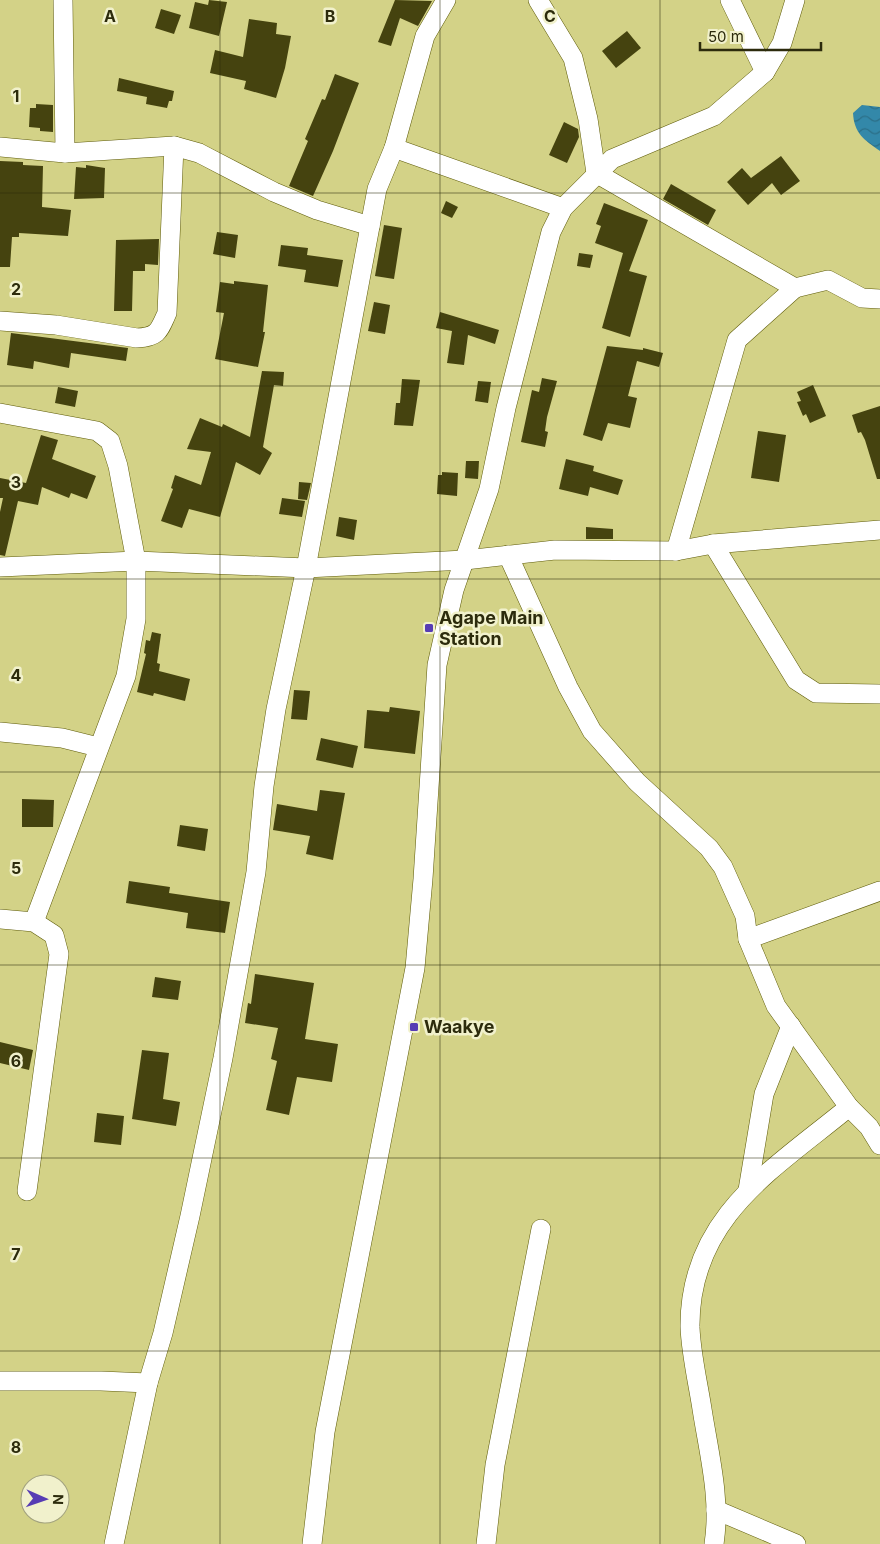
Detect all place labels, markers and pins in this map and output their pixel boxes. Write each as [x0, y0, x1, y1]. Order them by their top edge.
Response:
place label: Agape Main Station [439, 607, 543, 649]
marker: Agape Main Station [423, 622, 435, 634]
place label: Waakye [424, 1016, 495, 1037]
marker: Waakye [408, 1021, 420, 1033]

